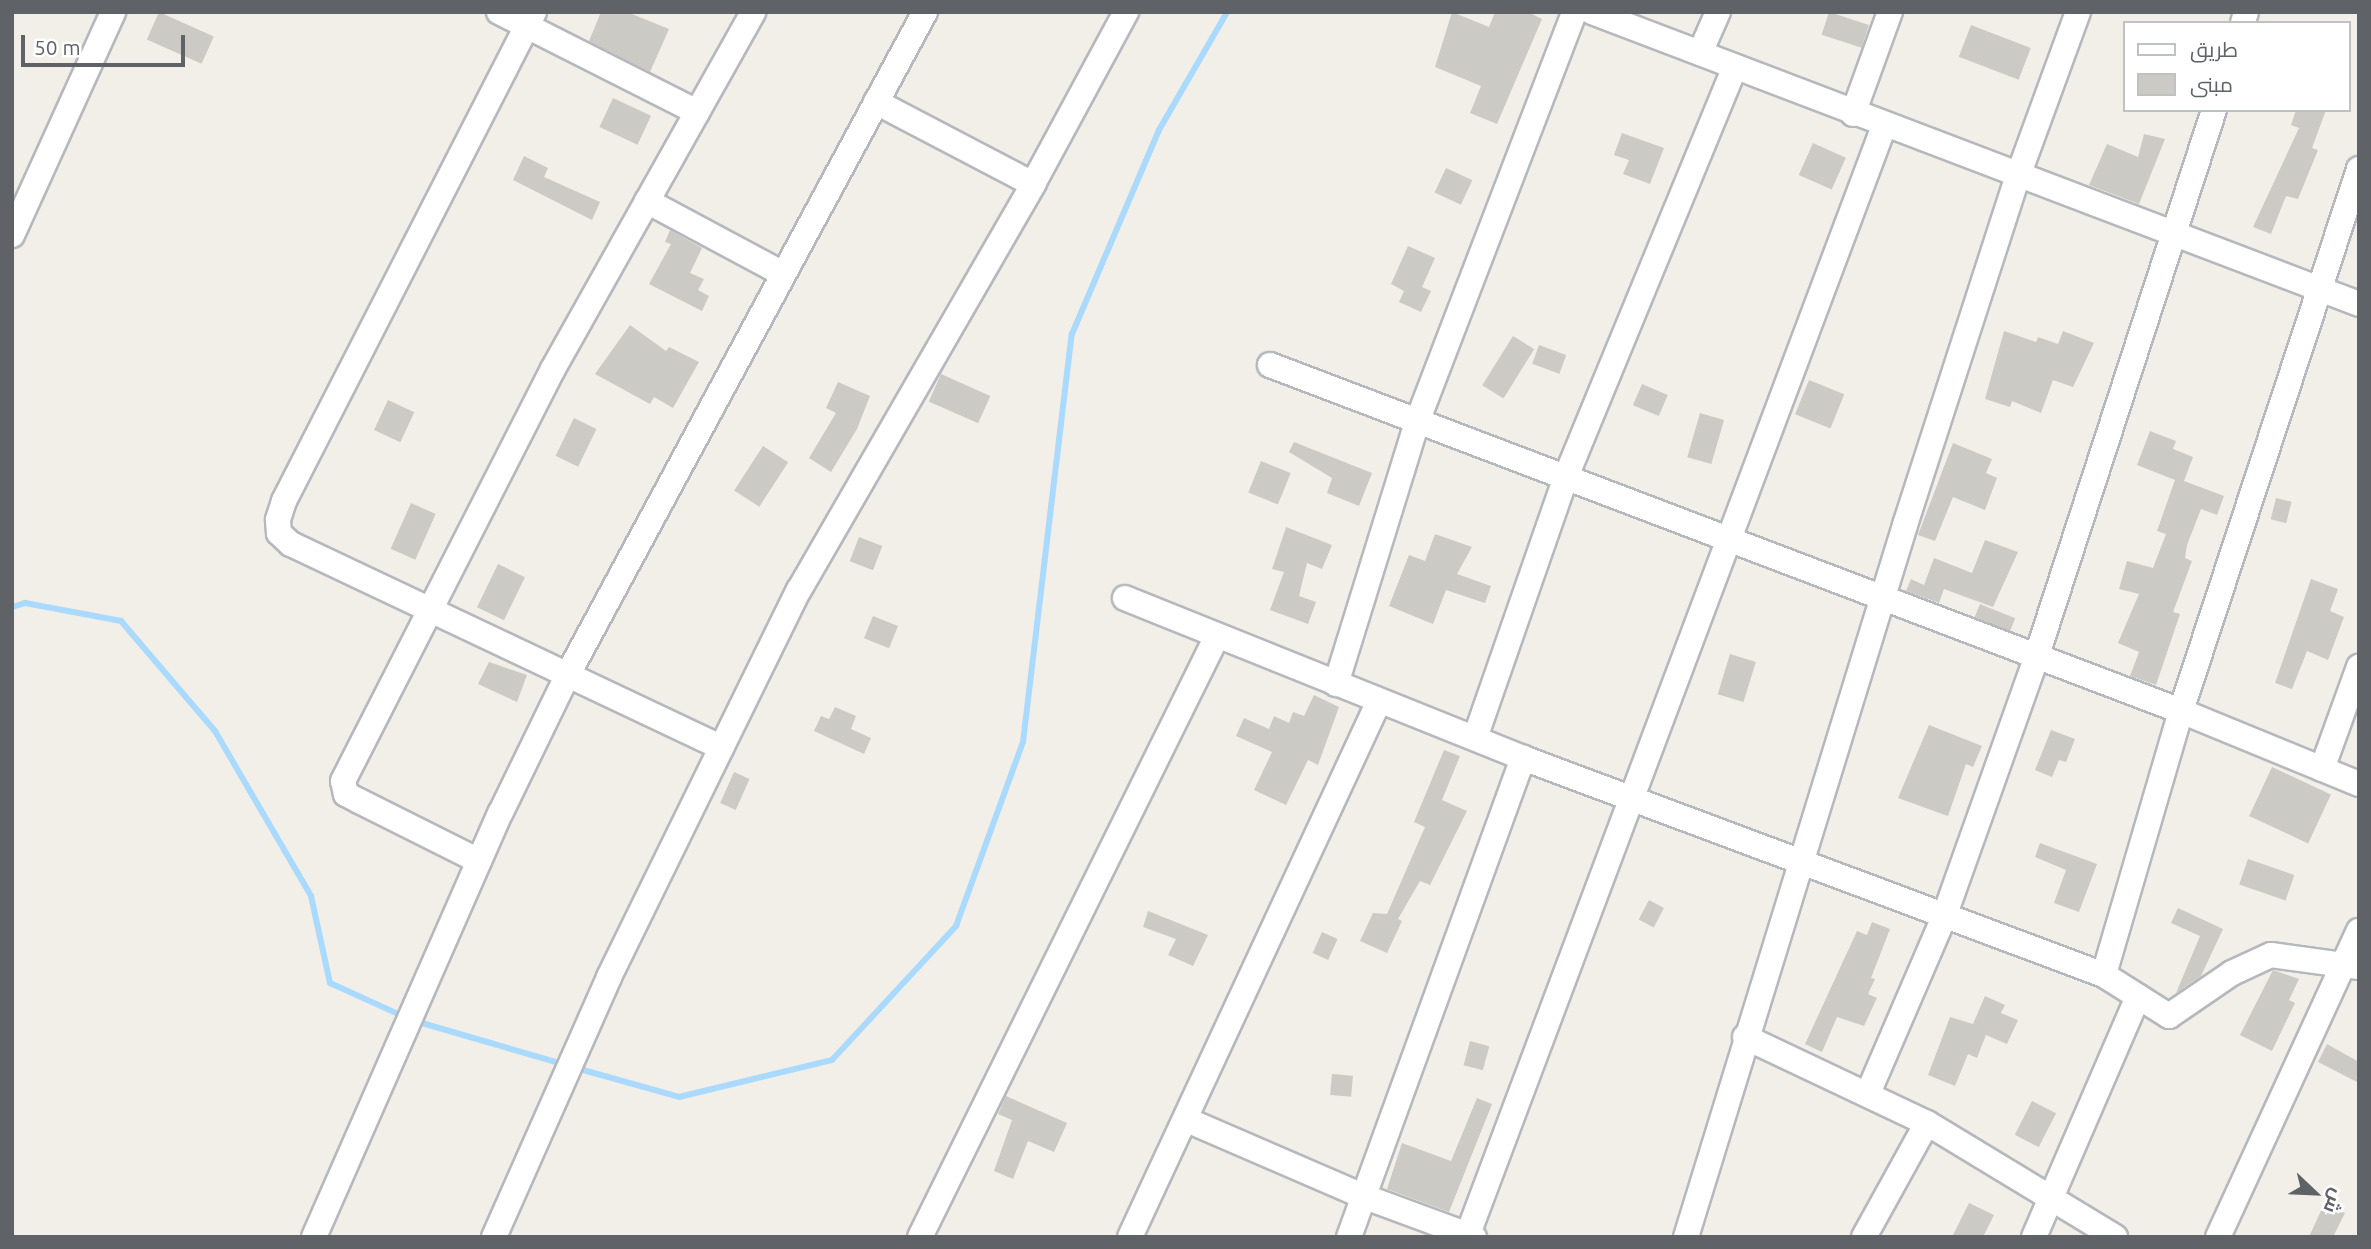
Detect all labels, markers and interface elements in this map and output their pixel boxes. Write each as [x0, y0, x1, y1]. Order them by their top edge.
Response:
scale bar [24, 21, 189, 65]
legend [2122, 21, 2350, 112]
text: 50 m [34, 35, 81, 59]
text: طريق [2190, 37, 2238, 61]
text: مبنى [2190, 72, 2233, 96]
north arrow [2280, 1158, 2350, 1228]
text: ش [2319, 1186, 2349, 1217]

